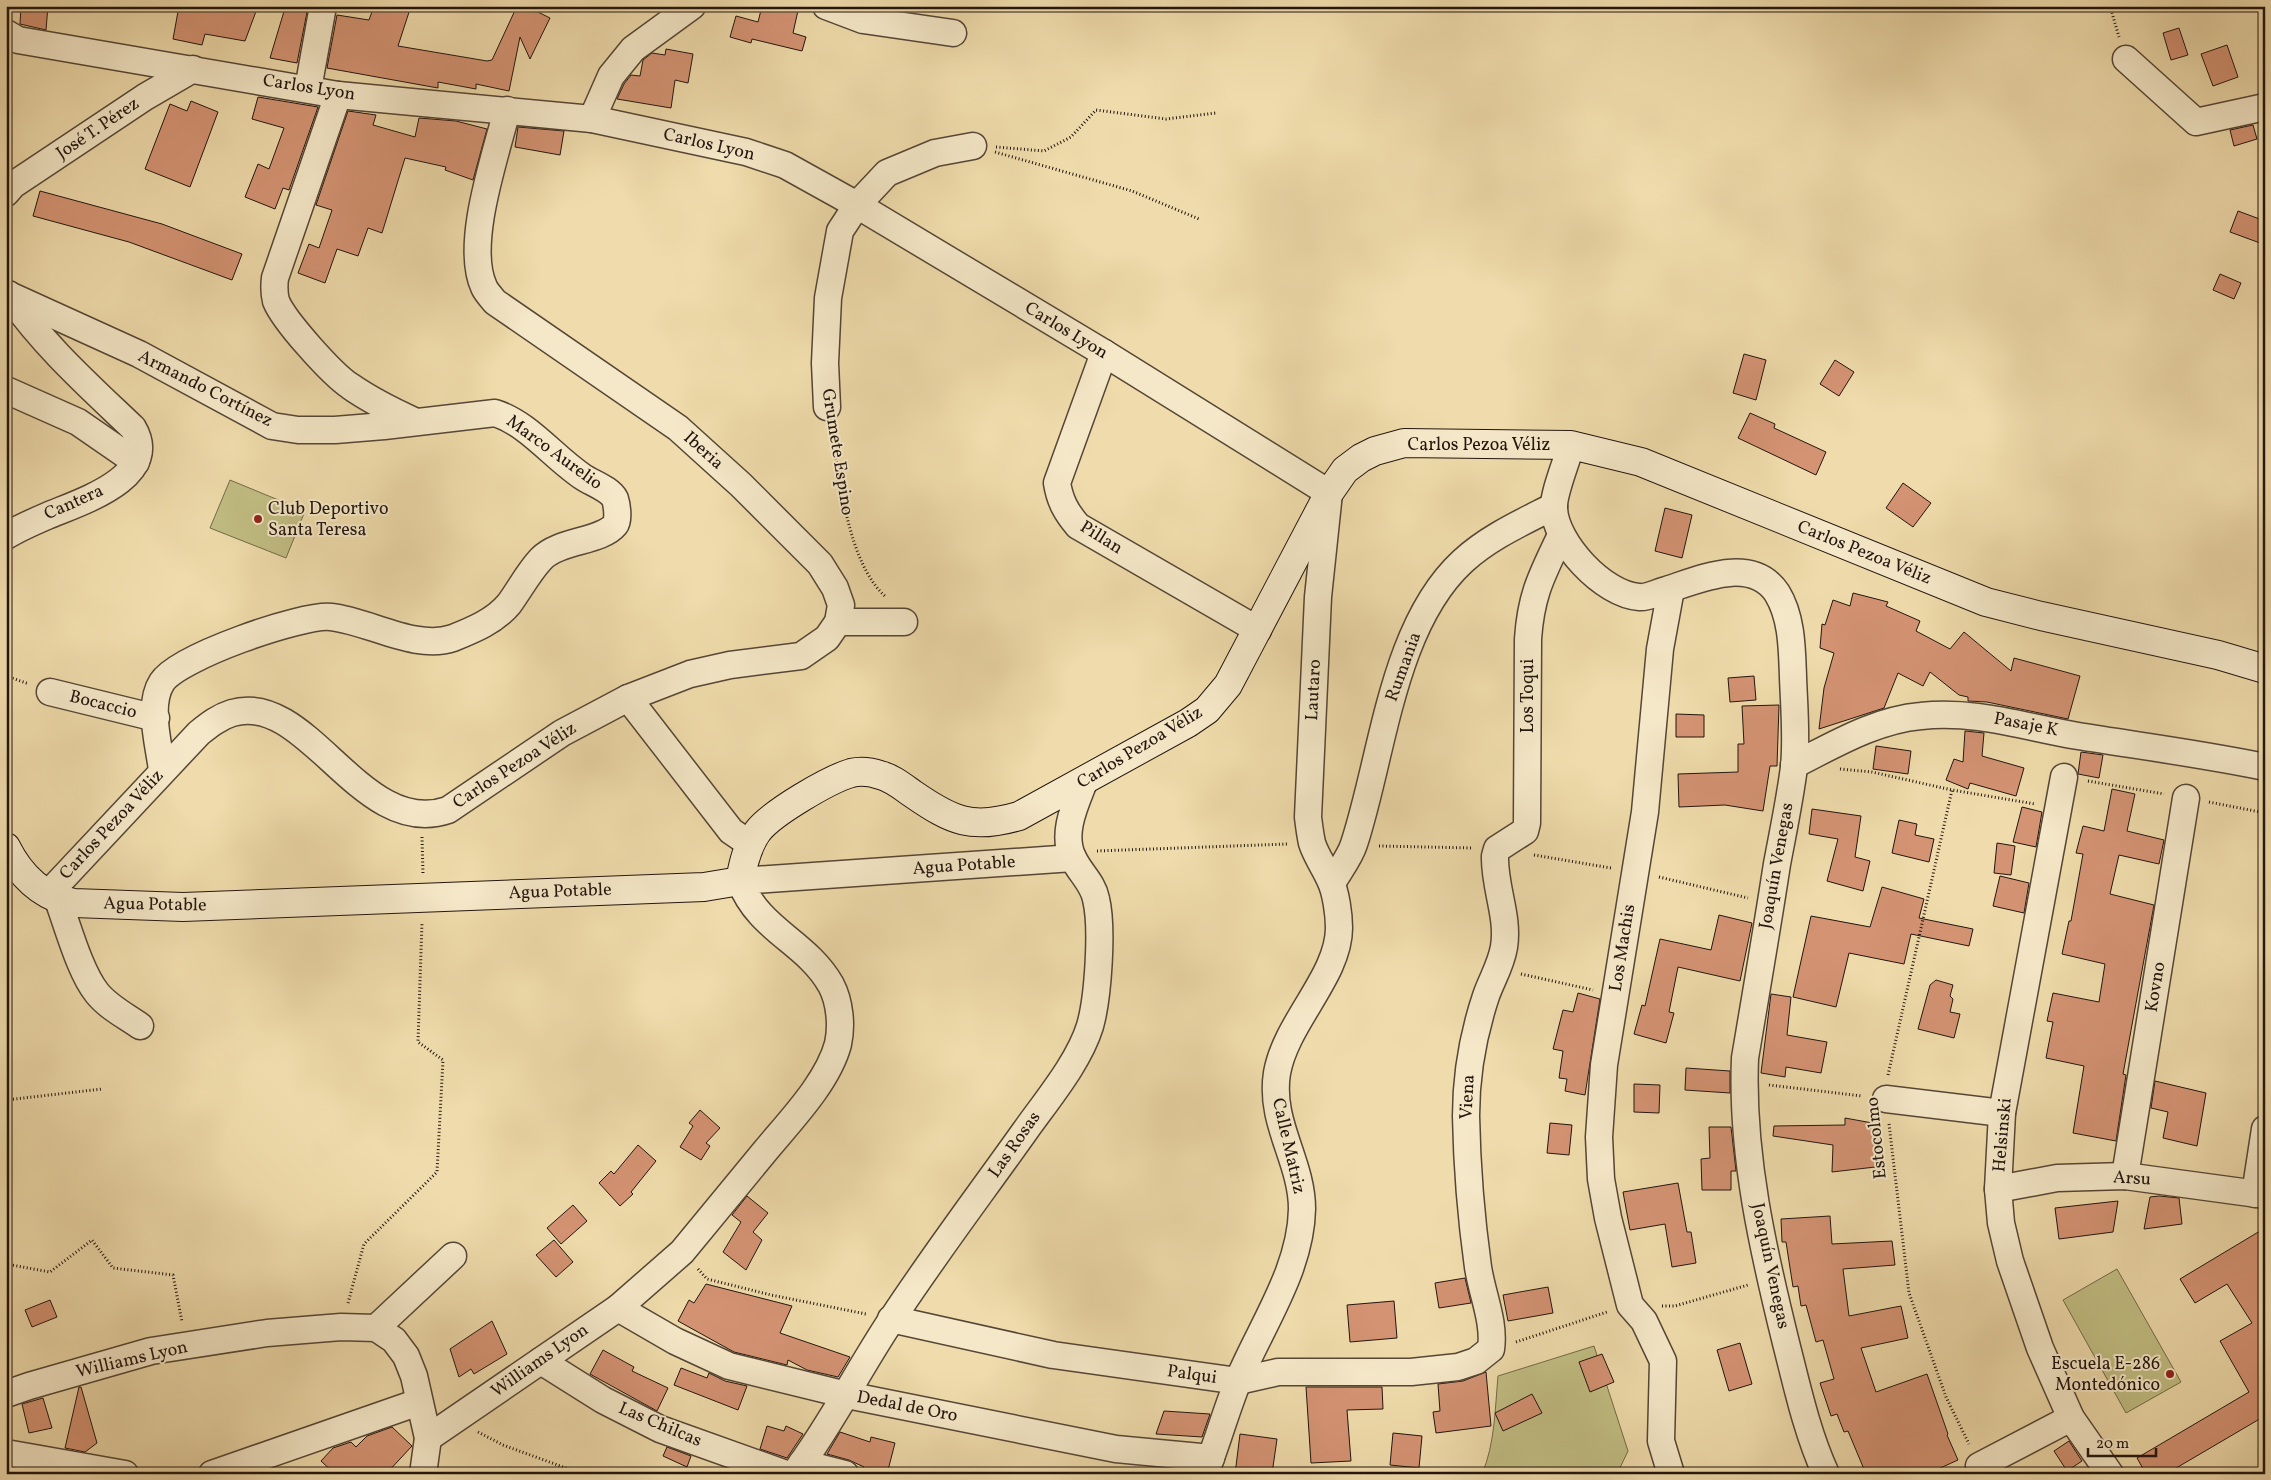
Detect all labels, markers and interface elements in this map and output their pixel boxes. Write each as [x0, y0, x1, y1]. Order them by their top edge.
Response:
street label: Carlos Lyon [261, 68, 357, 108]
street label: José T. Pérez [51, 92, 145, 166]
street label: Carlos Lyon [661, 122, 757, 168]
street label: Carlos Lyon [1020, 296, 1113, 366]
street label: Armando Cortínez [133, 344, 277, 434]
street label: Grumete Espino [815, 387, 859, 517]
street label: Marco Aurelio [501, 410, 607, 496]
street label: Iberia [677, 426, 729, 476]
street label: Carlos Pezoa Véliz [1408, 433, 1550, 458]
street label: Cantera [40, 479, 108, 527]
place label: Club Deportivo Santa Teresa [268, 497, 388, 543]
marker: Club Deportivo Santa Teresa [252, 513, 264, 525]
street label: Pillan [1075, 515, 1127, 561]
street label: Carlos Pezoa Véliz [1793, 515, 1935, 591]
street label: Rumania [1380, 629, 1428, 705]
street label: Lautaro [1300, 659, 1328, 721]
street label: Los Toqui [1516, 659, 1541, 733]
street label: Bocaccio [67, 685, 139, 725]
street label: Carlos Pezoa Véliz [1072, 701, 1208, 795]
street label: Pasaje K [1991, 706, 2061, 744]
street label: Carlos Pezoa Véliz [448, 717, 582, 815]
street label: Carlos Pezoa Véliz [54, 764, 170, 886]
street label: Joaquín Venegas [1754, 801, 1800, 931]
street label: Agua Potable [912, 850, 1016, 882]
street label: Agua Potable [508, 878, 612, 906]
street label: Agua Potable [103, 892, 207, 918]
street label: Los Machis [1604, 903, 1642, 993]
street label: Kovno [2140, 960, 2172, 1014]
street label: Viena [1454, 1074, 1482, 1120]
street label: Calle Matriz [1265, 1096, 1311, 1196]
street label: Estocolmo [1860, 1096, 1894, 1180]
street label: Helsinski [1987, 1097, 2019, 1173]
street label: Las Rosas [983, 1107, 1047, 1183]
street label: Arsu [2112, 1165, 2152, 1193]
street label: Joaquín Venegas [1744, 1201, 1796, 1331]
street label: Williams Lyon [486, 1318, 594, 1404]
street label: Williams Lyon [74, 1335, 191, 1385]
place label: Escuela E-286 Montedónico [2051, 1352, 2160, 1398]
street label: Palqui [1165, 1359, 1219, 1391]
marker: Escuela E-286 Montedónico [2164, 1368, 2176, 1380]
street label: Dedal de Oro [854, 1385, 960, 1429]
street label: Las Chilcas [614, 1396, 706, 1454]
scale bar [2088, 1425, 2156, 1457]
text: 20 m [2096, 1434, 2129, 1455]

